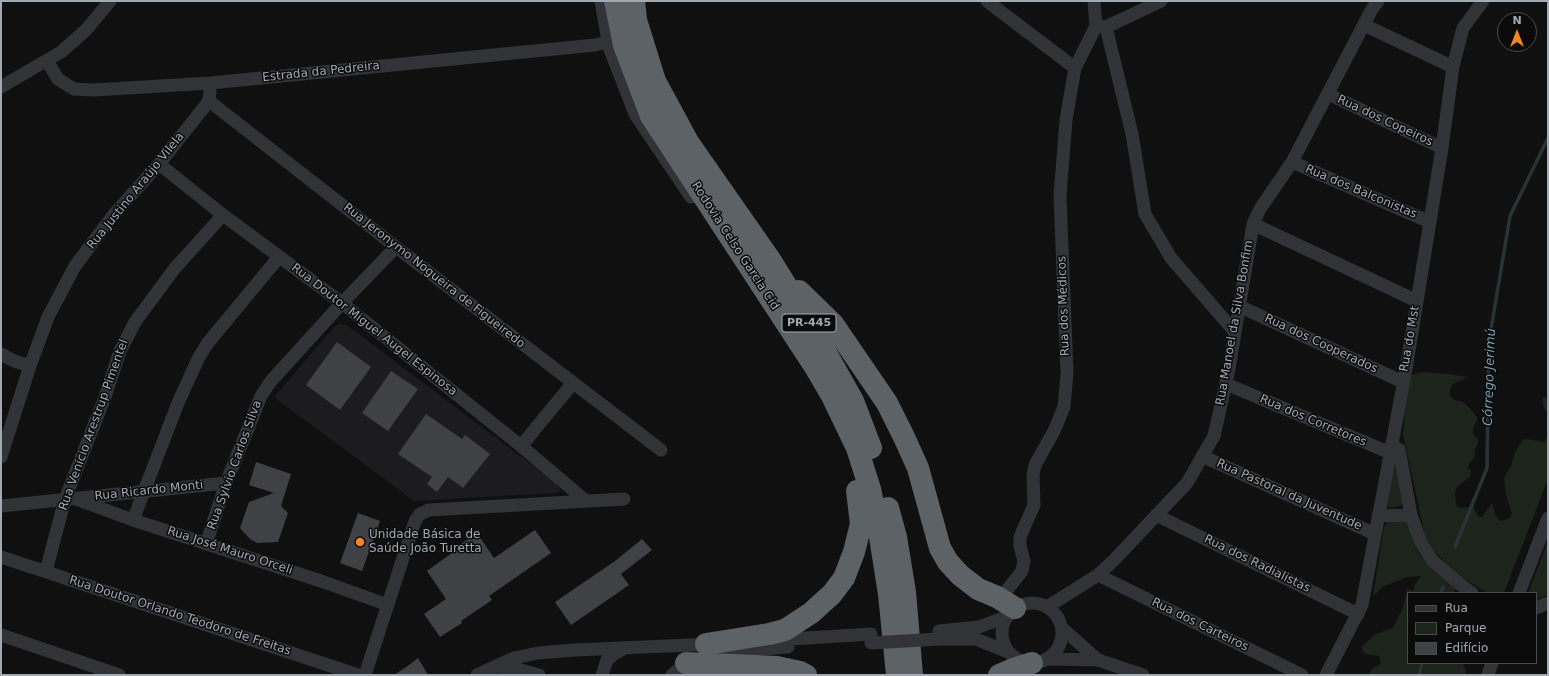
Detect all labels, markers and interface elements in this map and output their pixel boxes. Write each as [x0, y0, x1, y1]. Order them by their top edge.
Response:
north arrow [1497, 12, 1537, 52]
text: N [1512, 14, 1522, 27]
street label: Estrada da Pedreira [262, 59, 380, 85]
street label: Rua dos Copeiros [1335, 93, 1435, 149]
street label: Rua Justino Araújo Vilela [84, 130, 188, 252]
street label: Rua dos Balconistas [1303, 162, 1419, 222]
street label: Rodovia Celso Garcia Cid [688, 179, 782, 313]
street label: Rua Jeronymo Nogueira de Figueiredo [340, 201, 528, 351]
street label: Rua Manoel da Silva Bonfim [1213, 239, 1257, 407]
street label: Rua dos Médicos [1055, 256, 1073, 356]
street label: Rua Doutor Miguel Augel Espinosa [288, 261, 460, 399]
street label: Rua do Mst [1397, 305, 1423, 373]
street label: Rua dos Cooperados [1262, 311, 1380, 377]
road number: PR-445 [782, 314, 836, 332]
water label: Córrego Jerimú [1480, 328, 1500, 426]
street label: Rua Venício Arestrup Pimentel [56, 338, 132, 512]
street label: Rua dos Corretores [1258, 392, 1368, 450]
street label: Rua Sylvio Carlos Silva [205, 398, 265, 532]
street label: Rua Pastoral da Juventude [1214, 456, 1364, 534]
street label: Rua Ricardo Monti [94, 478, 204, 504]
street label: Rua José Mauro Orceli [166, 524, 294, 578]
place label: Unidade Básica de Saúde João Turetta [369, 528, 482, 556]
street label: Rua dos Radialistas [1201, 532, 1313, 596]
marker: Unidade Básica de Saúde João Turetta [354, 536, 366, 548]
street label: Rua Doutor Orlando Teodoro de Freitas [67, 573, 293, 659]
legend [1407, 592, 1537, 664]
street label: Rua dos Carteiros [1149, 595, 1251, 655]
text: Rua [1445, 601, 1468, 615]
text: Parque [1445, 621, 1486, 635]
text: Edifício [1445, 641, 1488, 655]

